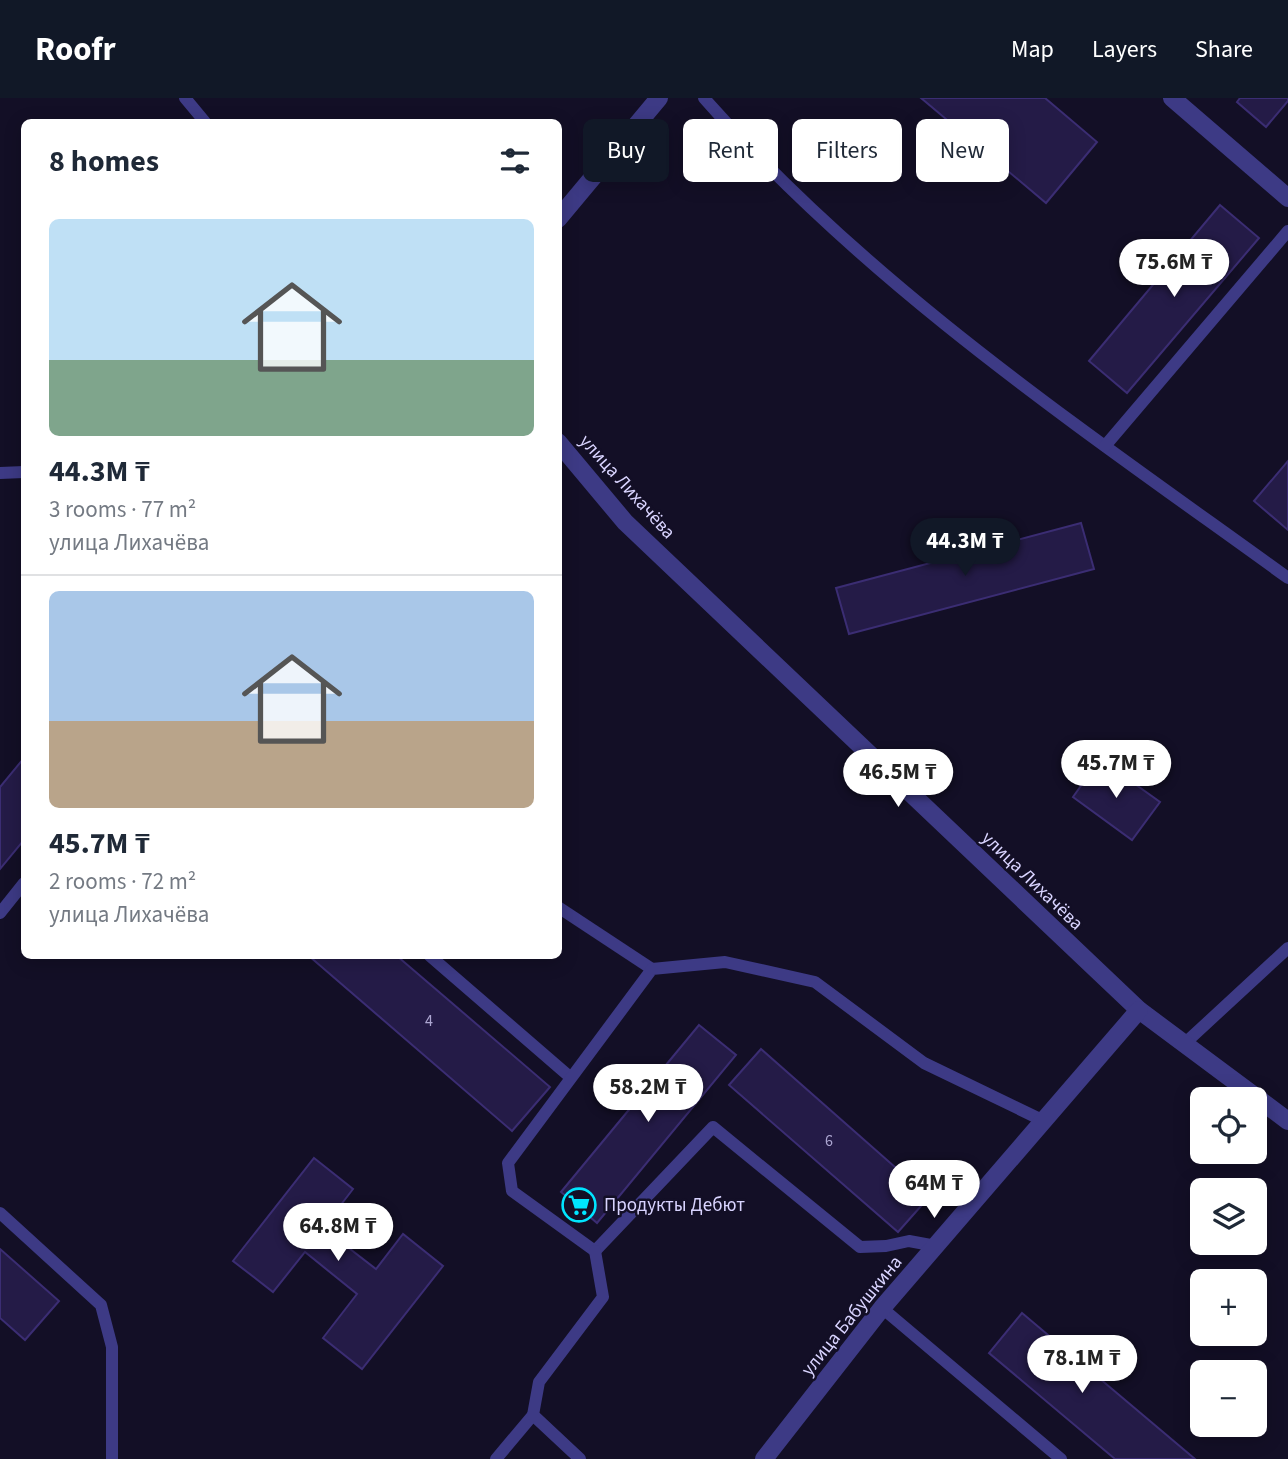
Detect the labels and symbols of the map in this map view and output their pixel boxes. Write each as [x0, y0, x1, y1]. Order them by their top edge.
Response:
pin: 75.6M ₸ [1109, 240, 1239, 299]
street label: улица Лихачёва [573, 429, 681, 545]
pin: 44.3M ₸ [900, 518, 1030, 578]
pin: 45.7M ₸ [1051, 740, 1181, 800]
pin: 46.5M ₸ [833, 750, 963, 809]
street label: улица Лихачёва [975, 825, 1089, 937]
house number: 4 [425, 1010, 433, 1032]
pin: 58.2M ₸ [583, 1065, 713, 1124]
house number: 6 [825, 1130, 833, 1152]
pin: 64M ₸ [885, 1160, 983, 1220]
supermarket icon: Продукты Дебют [560, 1186, 598, 1224]
place label: Продукты Дебют [604, 1192, 745, 1219]
pin: 64.8M ₸ [273, 1204, 403, 1263]
street label: улица Бабушкина [795, 1250, 909, 1382]
pin: 78.1M ₸ [1017, 1336, 1147, 1395]

